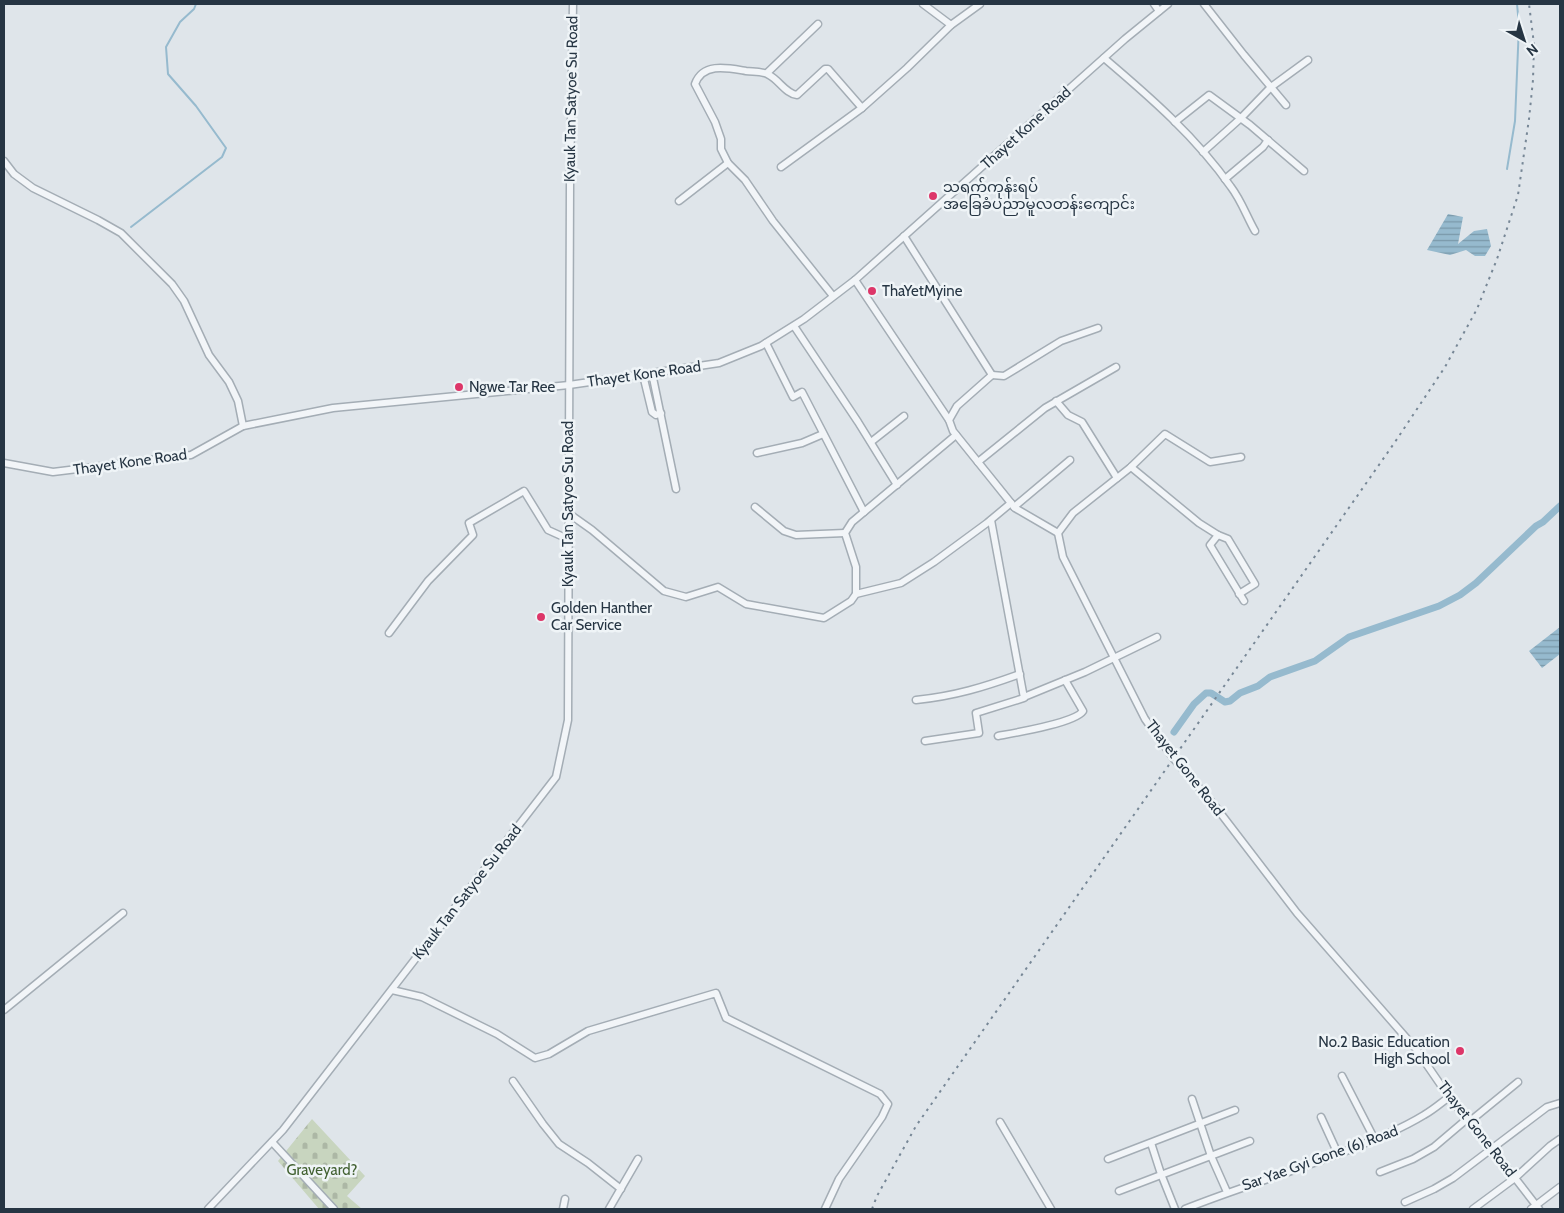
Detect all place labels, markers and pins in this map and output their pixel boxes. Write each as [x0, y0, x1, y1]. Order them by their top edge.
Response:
place label: သရက်ကုန်းရပ် အခြေခံပညာမူလတန်းကျောင်း [943, 177, 1135, 216]
marker: သရက်ကုန်းရပ် အခြေခံပညာမူလတန်းကျောင်း [927, 190, 939, 202]
place label: ThaYetMyine [882, 282, 963, 300]
marker: ThaYetMyine [866, 285, 878, 297]
place label: Ngwe Tar Ree [469, 378, 555, 396]
marker: Ngwe Tar Ree [453, 381, 465, 393]
place label: Golden Hanther Car Service [551, 599, 652, 634]
marker: Golden Hanther Car Service [535, 611, 547, 623]
place label: No.2 Basic Education High School [1318, 1033, 1450, 1068]
marker: No.2 Basic Education High School [1454, 1045, 1466, 1057]

